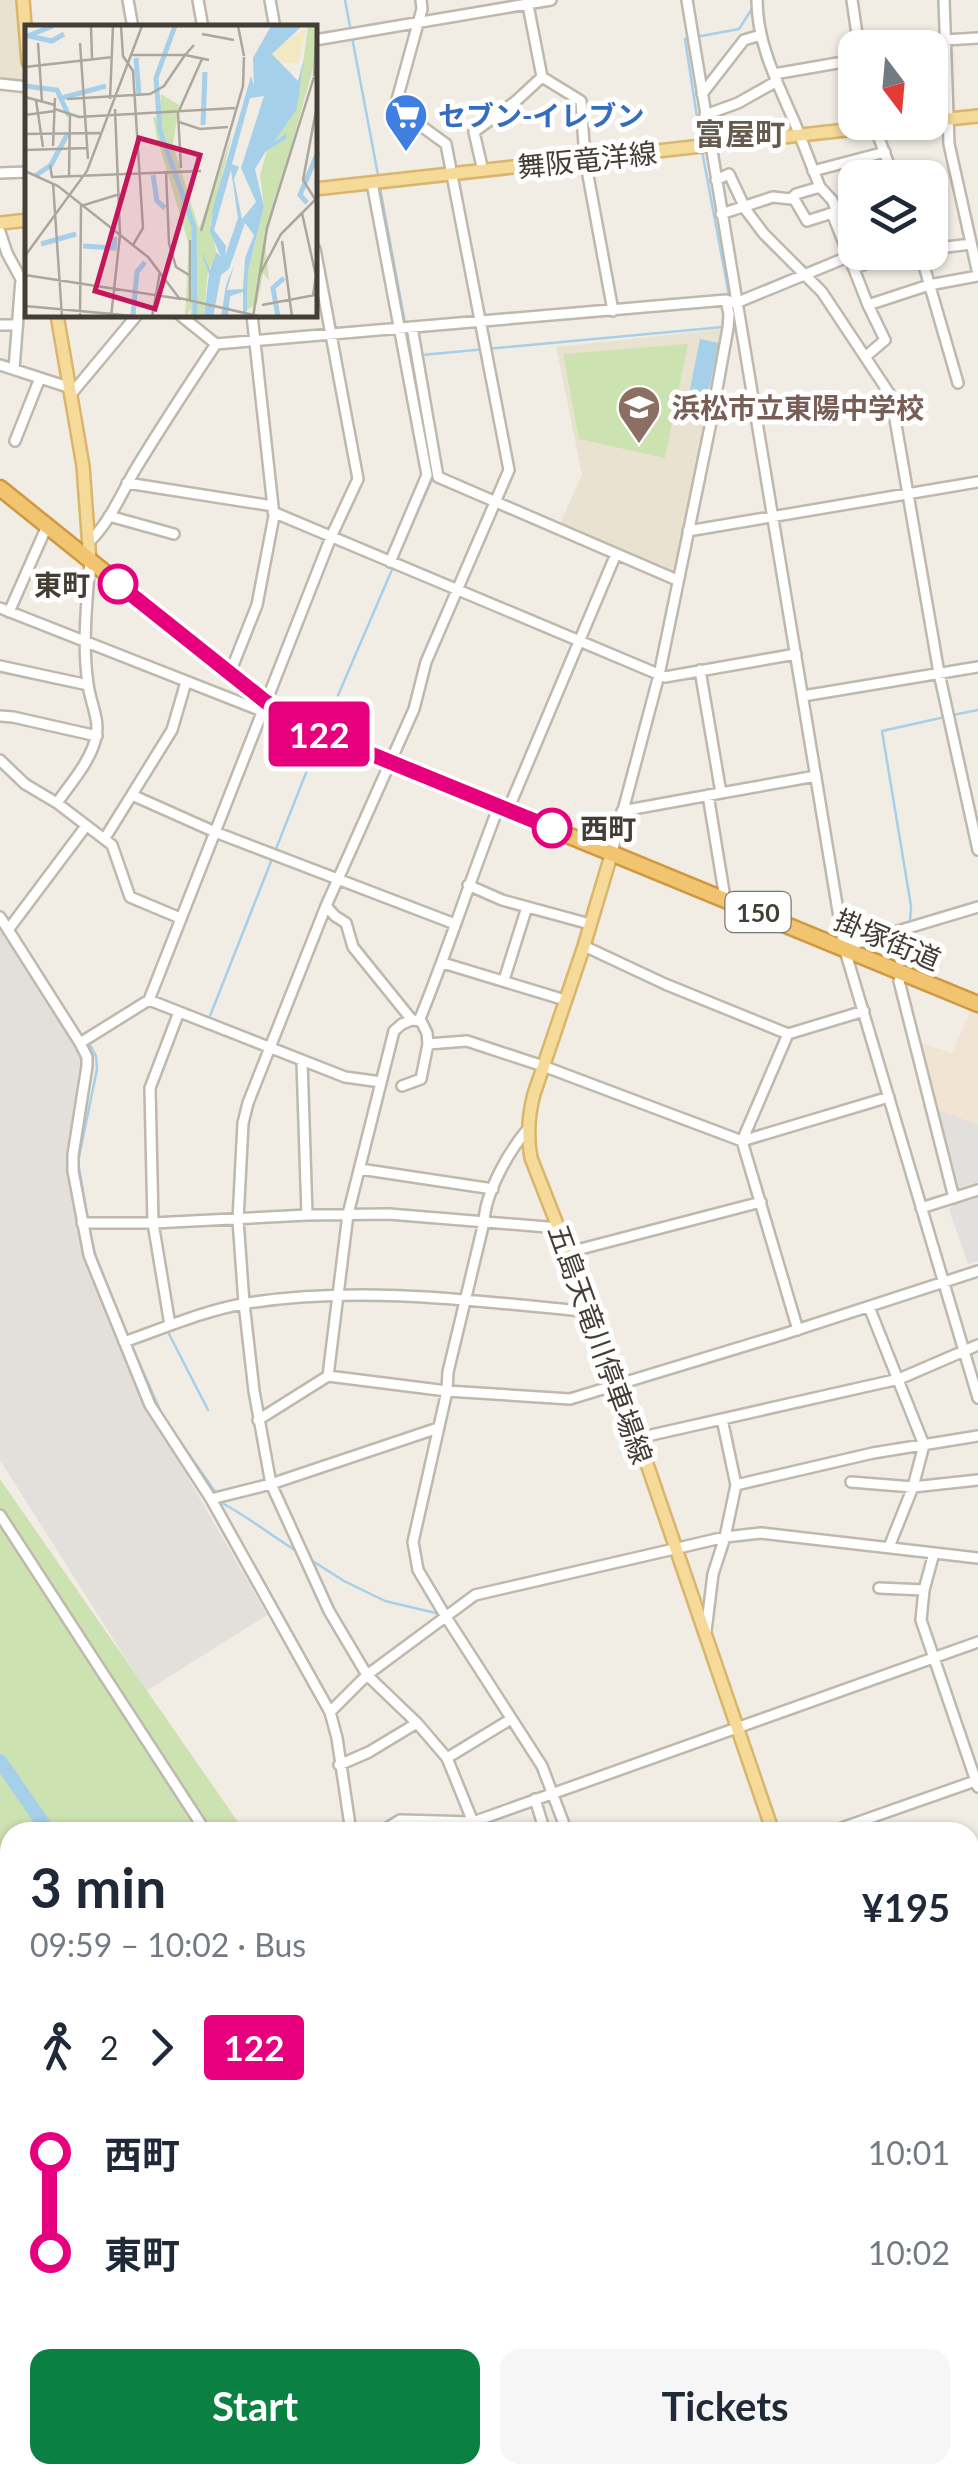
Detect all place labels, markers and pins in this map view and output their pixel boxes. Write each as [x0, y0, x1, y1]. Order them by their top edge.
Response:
supermarket icon: セブン-イレブン [383, 92, 429, 153]
place label: セブン-イレブン [438, 98, 644, 132]
school or university icon: 浜松市立東陽中学校 [616, 384, 662, 445]
place label: 浜松市立東陽中学校 [672, 390, 924, 424]
marker: 東町 [99, 565, 137, 603]
place label: 東町 [34, 567, 90, 601]
marker: 西町 [533, 809, 571, 847]
place label: 西町 [580, 811, 636, 845]

